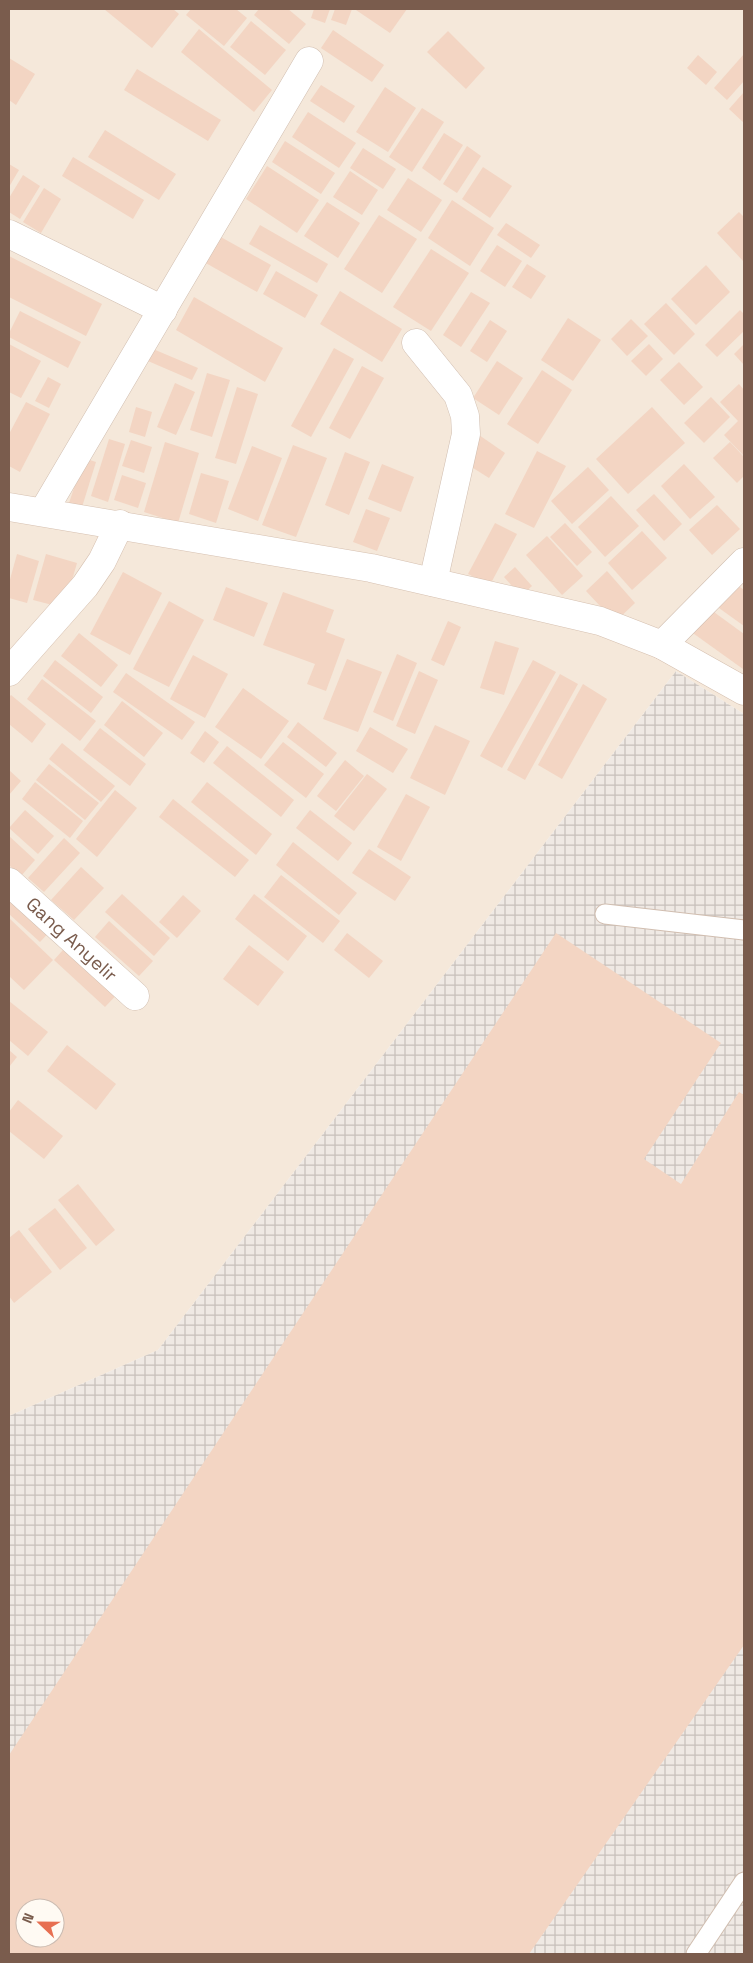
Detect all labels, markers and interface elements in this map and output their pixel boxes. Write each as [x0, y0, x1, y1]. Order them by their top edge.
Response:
street label: Gang Anyelir [21, 892, 123, 987]
north arrow [15, 1898, 65, 1948]
text: N [18, 1910, 38, 1926]

